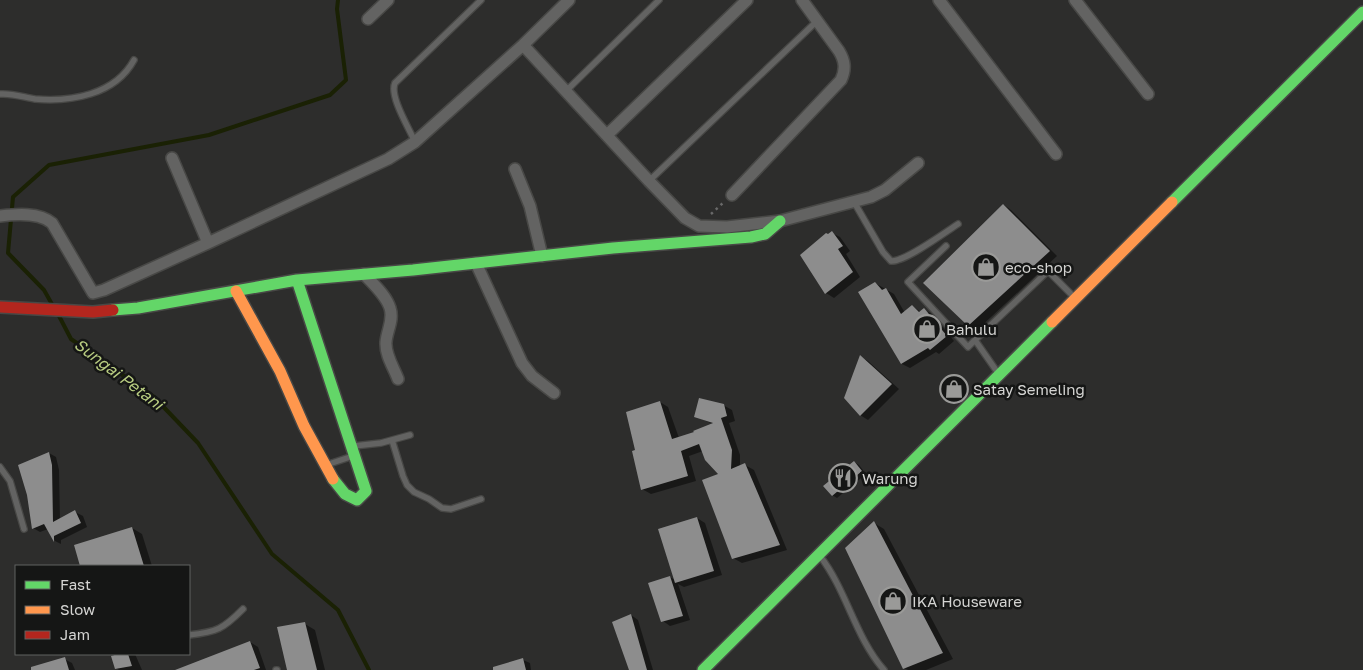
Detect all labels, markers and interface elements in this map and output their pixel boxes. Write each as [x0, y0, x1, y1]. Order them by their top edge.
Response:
shop icon: eco-shop [971, 252, 1001, 282]
place label: eco-shop [1005, 258, 1072, 276]
shop icon: Bahulu [912, 314, 942, 344]
place label: Bahulu [946, 320, 997, 338]
water label: Sungai Petani [71, 334, 169, 415]
shop icon: Satay Semeling [939, 374, 969, 404]
place label: Satay Semeling [973, 380, 1085, 398]
restaurant icon: Warung [828, 463, 858, 493]
place label: Warung [862, 469, 918, 487]
legend [15, 565, 190, 655]
text: Fast [60, 575, 91, 593]
shop icon: IKA Houseware [878, 586, 908, 616]
place label: IKA Houseware [912, 592, 1022, 610]
text: Slow [60, 600, 95, 618]
text: Jam [60, 625, 90, 643]

